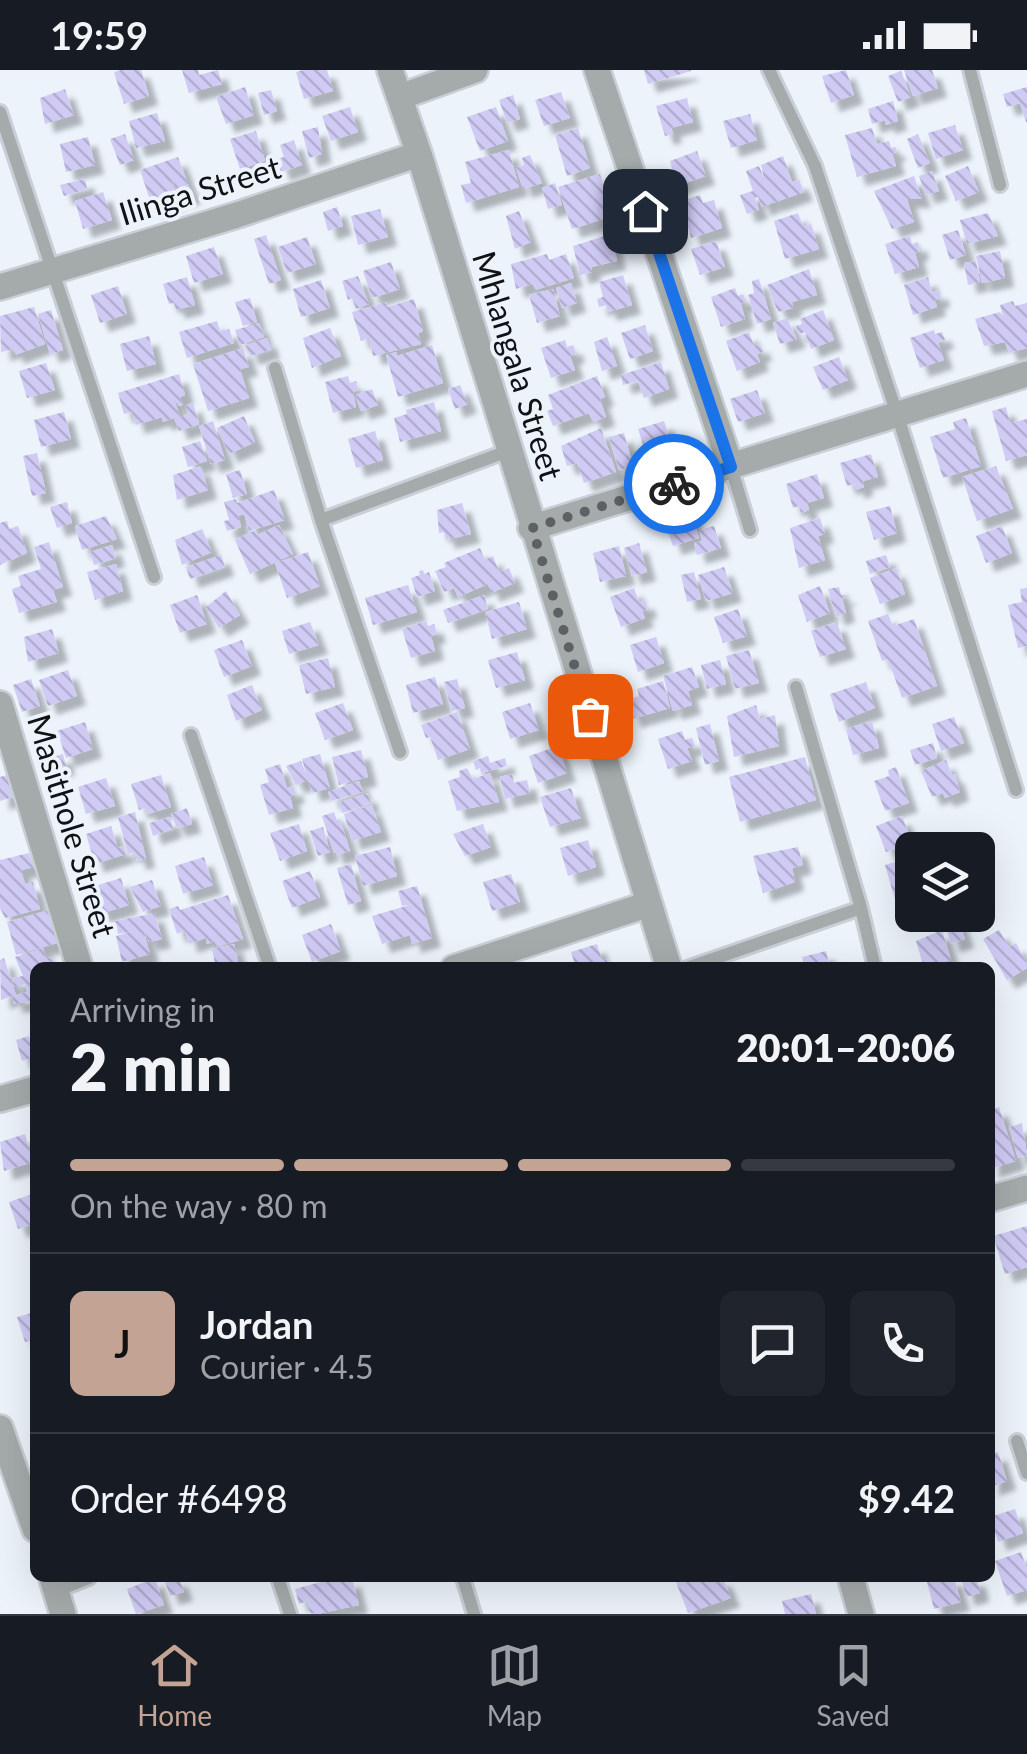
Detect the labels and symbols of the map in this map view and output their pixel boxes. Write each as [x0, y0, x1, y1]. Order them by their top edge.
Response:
street label: Ilinga Street [114, 146, 286, 233]
pin [603, 169, 688, 254]
street label: Mhlangala Street [465, 246, 572, 485]
courier [624, 434, 724, 534]
pin [548, 674, 633, 759]
street label: Masithole Street [20, 709, 125, 942]

